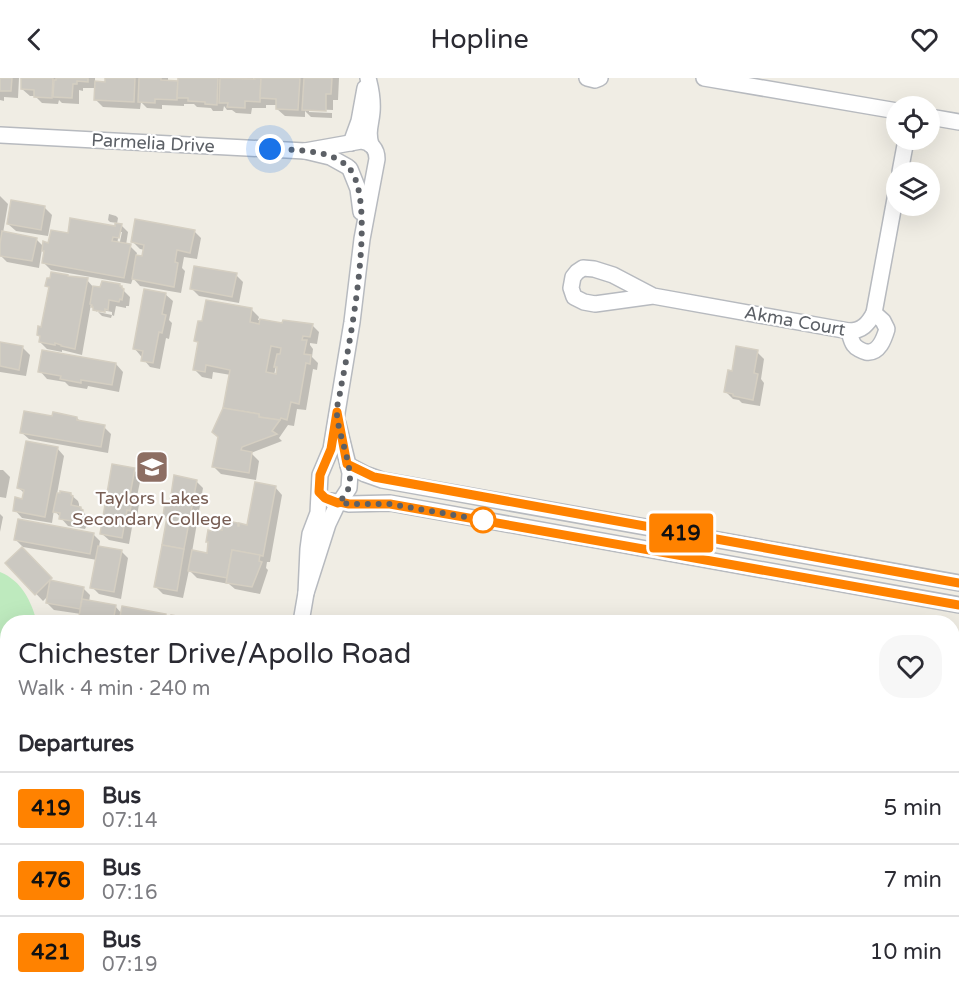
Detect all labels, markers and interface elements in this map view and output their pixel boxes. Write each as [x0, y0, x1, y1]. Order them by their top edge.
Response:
icon: back [18, 23, 51, 56]
text: Hopline [430, 23, 529, 56]
icon: heart [908, 23, 941, 56]
map controls [886, 96, 940, 216]
button: locate [886, 96, 940, 150]
street label: Parmelia Drive [91, 129, 215, 157]
your location [255, 134, 285, 164]
button: layers [886, 162, 940, 216]
street label: Akma Court [743, 301, 847, 341]
school or university icon: Taylors Lakes Secondary College [134, 449, 170, 485]
place label: Taylors Lakes Secondary College [72, 487, 232, 530]
unlabelled marker [470, 507, 496, 533]
line badge: 419 [646, 514, 716, 552]
text: 419 [661, 521, 701, 546]
button: heart [879, 635, 942, 698]
text: Chichester Drive/Apollo Road [18, 637, 412, 671]
text: Walk · 4 min · 240 m [18, 677, 210, 701]
text: Departures [18, 731, 134, 757]
text: Bus [102, 783, 141, 809]
text: 5 min [883, 795, 942, 821]
text: 419 [31, 796, 71, 821]
text: 07:14 [102, 809, 157, 833]
text: Bus [102, 855, 141, 881]
text: 7 min [883, 867, 942, 893]
text: 476 [31, 868, 71, 893]
text: 07:16 [102, 881, 157, 905]
text: Bus [102, 927, 141, 953]
text: 10 min [870, 939, 942, 965]
text: 421 [31, 940, 71, 965]
text: 07:19 [102, 953, 157, 977]

